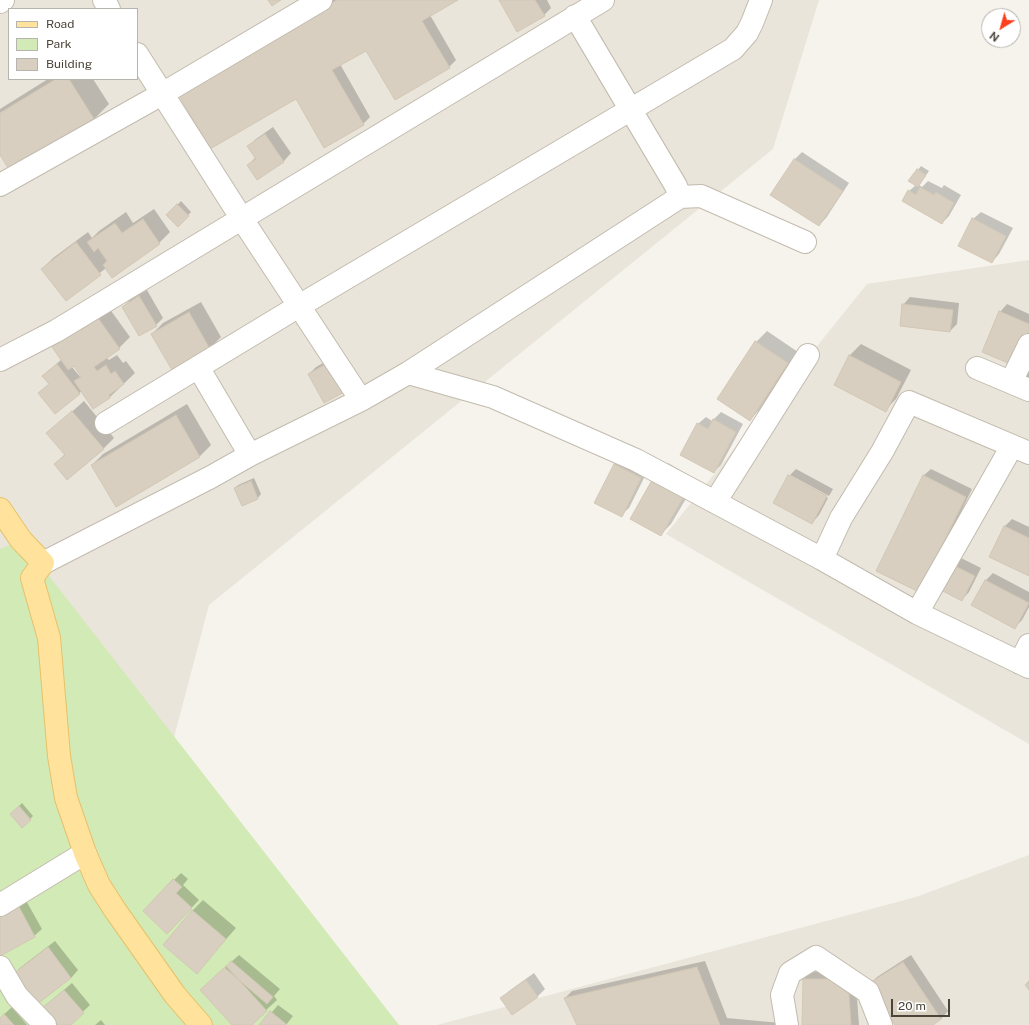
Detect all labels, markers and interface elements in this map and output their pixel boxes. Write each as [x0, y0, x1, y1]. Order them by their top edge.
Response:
legend [8, 8, 138, 80]
north arrow [981, 8, 1021, 48]
text: Road [46, 17, 74, 31]
text: N [987, 29, 1001, 44]
text: Park [46, 37, 72, 51]
text: Building [46, 57, 92, 71]
scale bar [893, 991, 952, 1017]
text: 20 m [898, 999, 926, 1013]

